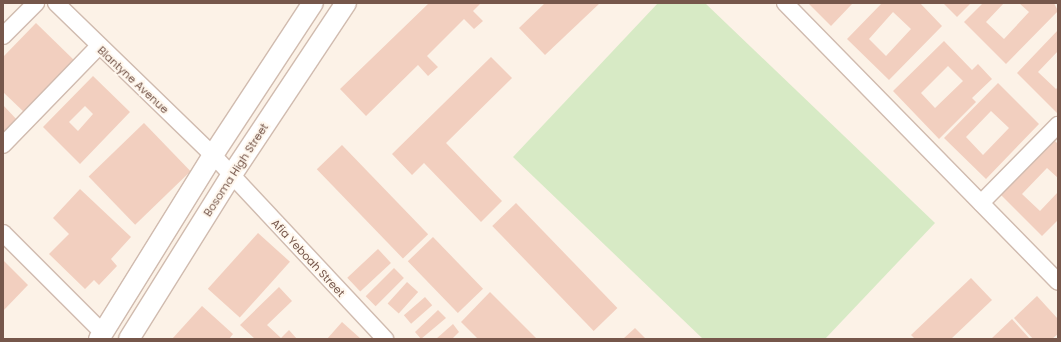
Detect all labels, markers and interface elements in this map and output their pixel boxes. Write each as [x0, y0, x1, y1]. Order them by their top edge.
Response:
street label: Blantyne Avenue [95, 44, 171, 116]
street label: Bosoma High Street [201, 121, 271, 219]
street label: Afia Yeboah Street [269, 216, 347, 300]

